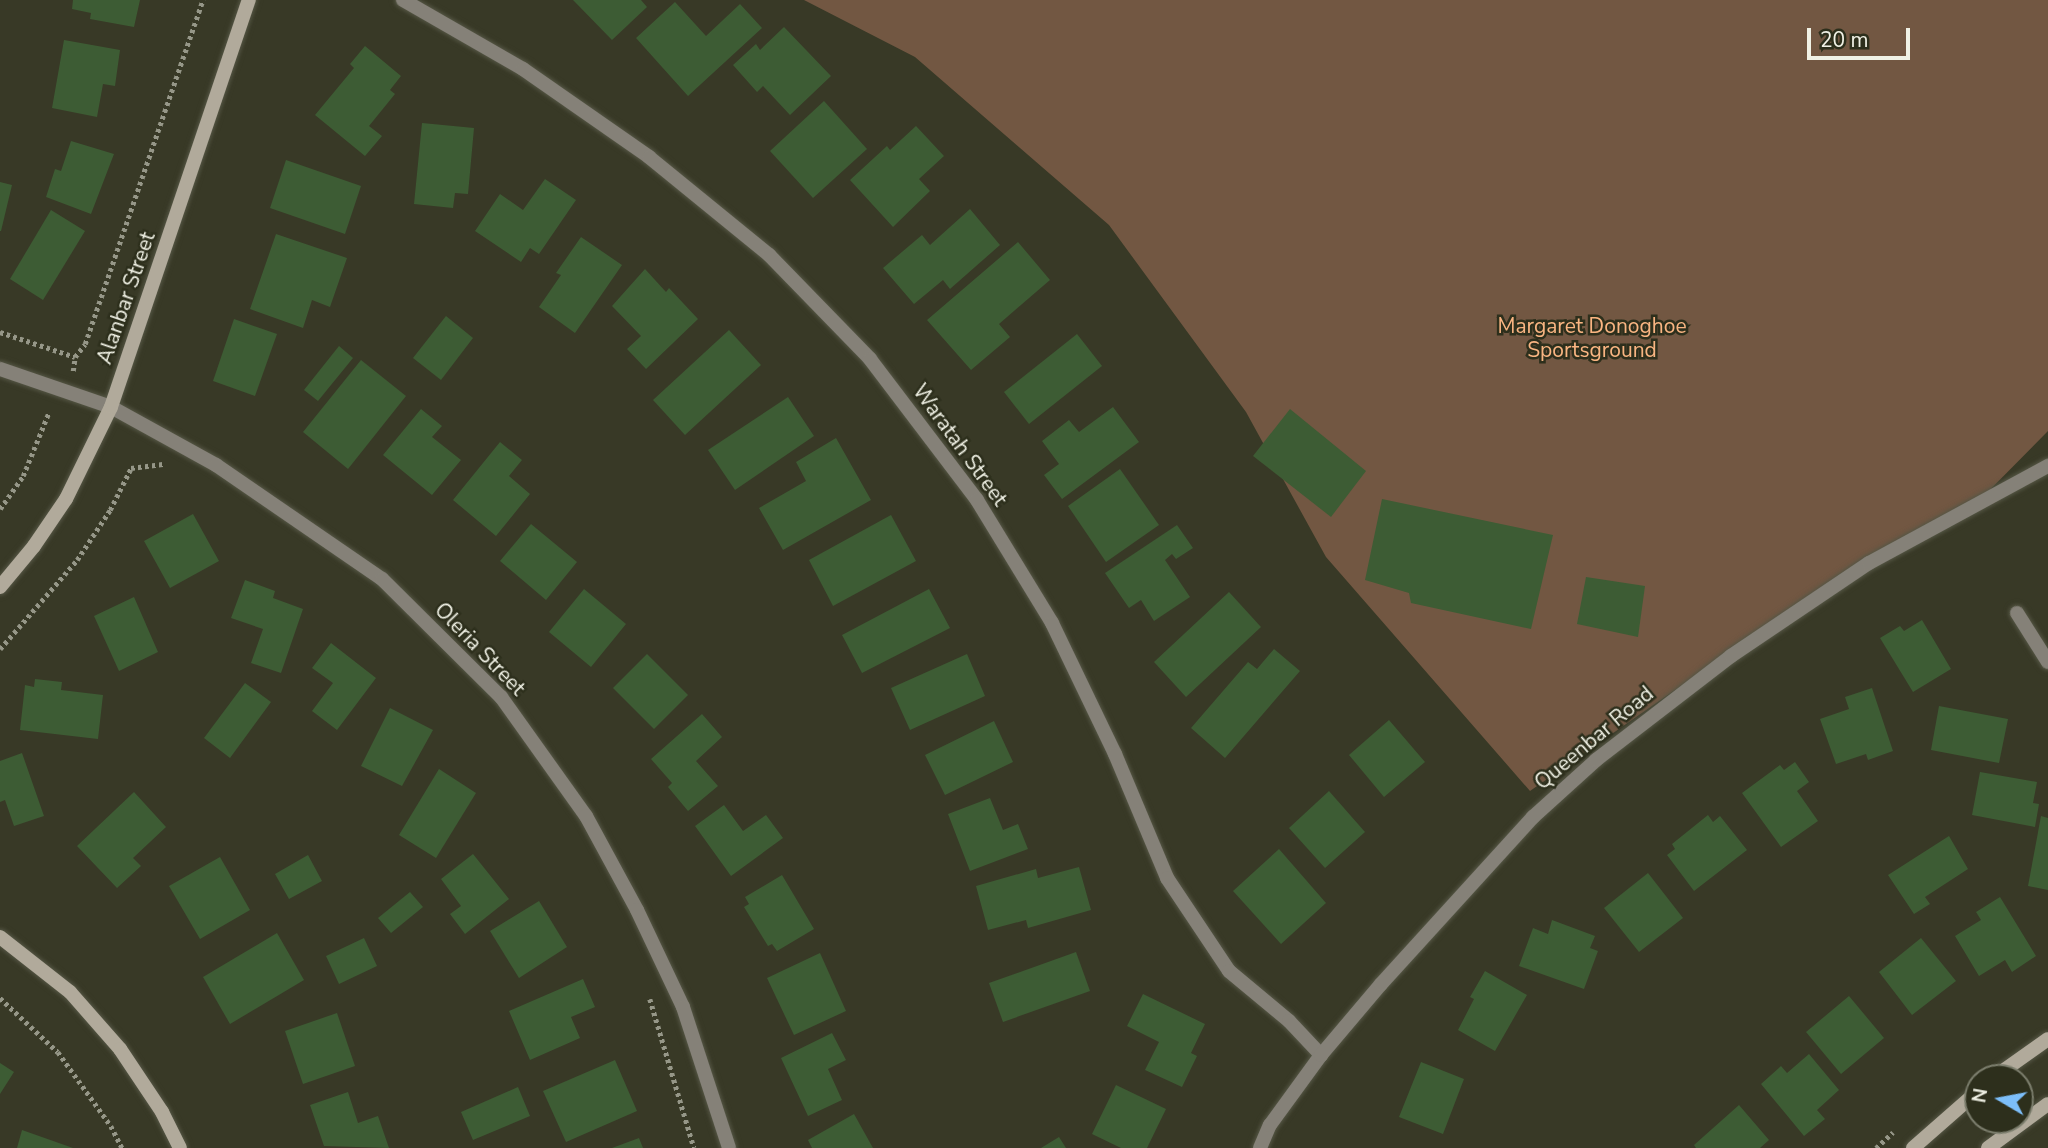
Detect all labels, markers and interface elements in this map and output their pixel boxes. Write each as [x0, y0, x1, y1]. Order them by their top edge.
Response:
scale bar [1810, 14, 1913, 58]
text: 20 m [1820, 26, 1869, 54]
street label: Alanbar Street [92, 229, 160, 367]
park label: Margaret Donoghoe Sportsground [1497, 313, 1687, 363]
street label: Waratah Street [907, 379, 1013, 511]
street label: Oleria Street [429, 597, 531, 701]
street label: Queenbar Road [1529, 681, 1659, 795]
north arrow [1964, 1064, 2034, 1134]
text: N [1966, 1086, 1994, 1105]

